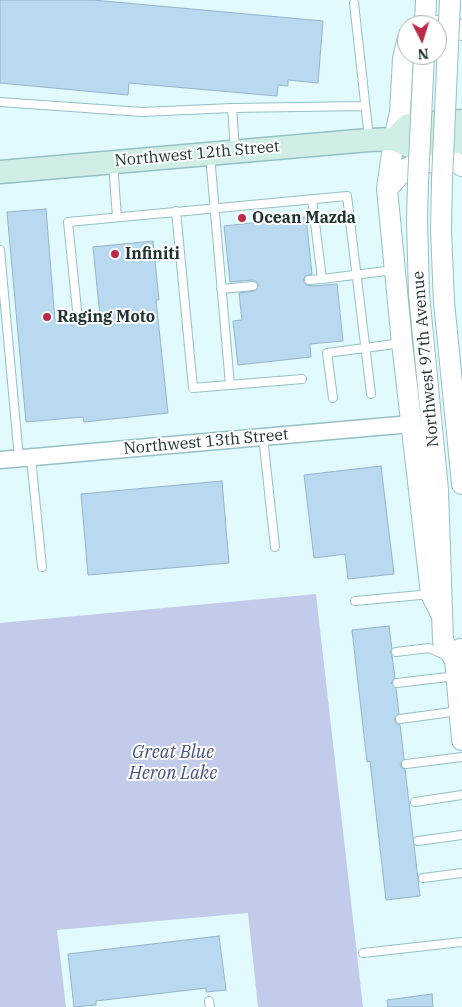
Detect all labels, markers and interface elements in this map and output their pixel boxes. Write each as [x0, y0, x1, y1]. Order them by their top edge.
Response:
north arrow [397, 15, 447, 65]
text: N [417, 44, 430, 63]
street label: Northwest 12th Street [114, 137, 280, 171]
place label: Ocean Mazda [252, 208, 356, 228]
marker: Ocean Mazda [236, 212, 248, 224]
place label: Infiniti [125, 244, 180, 264]
marker: Infiniti [109, 248, 121, 260]
street label: Northwest 97th Avenue [409, 270, 443, 448]
place label: Raging Moto [57, 307, 155, 327]
marker: Raging Moto [41, 311, 53, 323]
street label: Northwest 13th Street [123, 425, 289, 459]
water label: Great Blue Heron Lake [129, 742, 217, 784]

